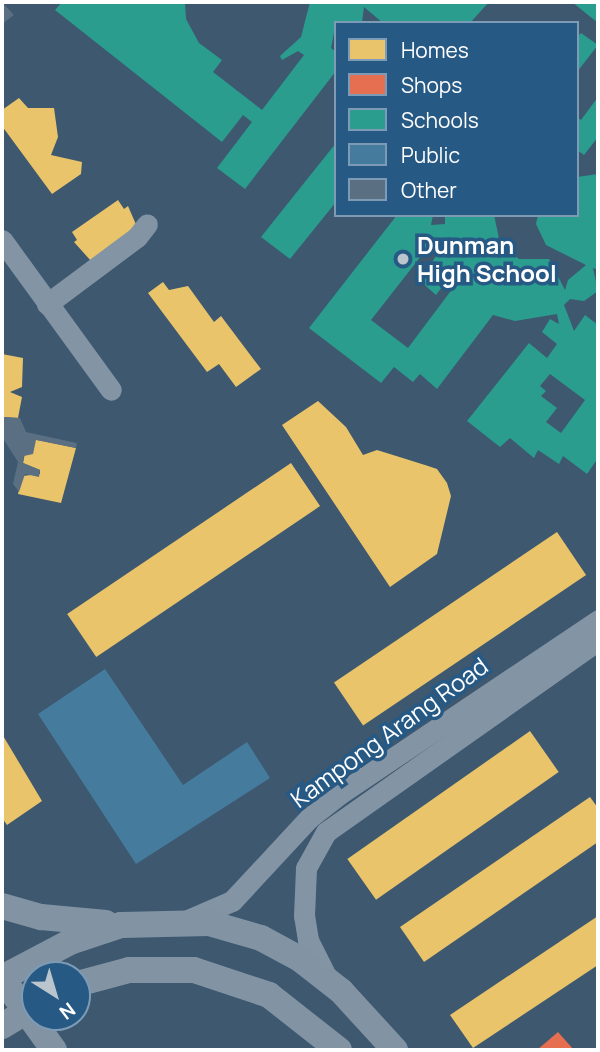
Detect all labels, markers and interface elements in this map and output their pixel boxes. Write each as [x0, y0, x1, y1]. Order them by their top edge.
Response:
legend [334, 21, 579, 217]
text: Homes [401, 36, 469, 64]
text: Shops [401, 71, 462, 99]
text: Schools [401, 106, 479, 134]
text: Public [401, 141, 460, 169]
text: Other [401, 176, 457, 204]
place label: Dunman High School [417, 231, 557, 287]
marker: Dunman High School [395, 251, 411, 267]
street label: Kampong Arang Road [285, 651, 493, 813]
north arrow [21, 961, 91, 1031]
text: N [54, 997, 81, 1026]

